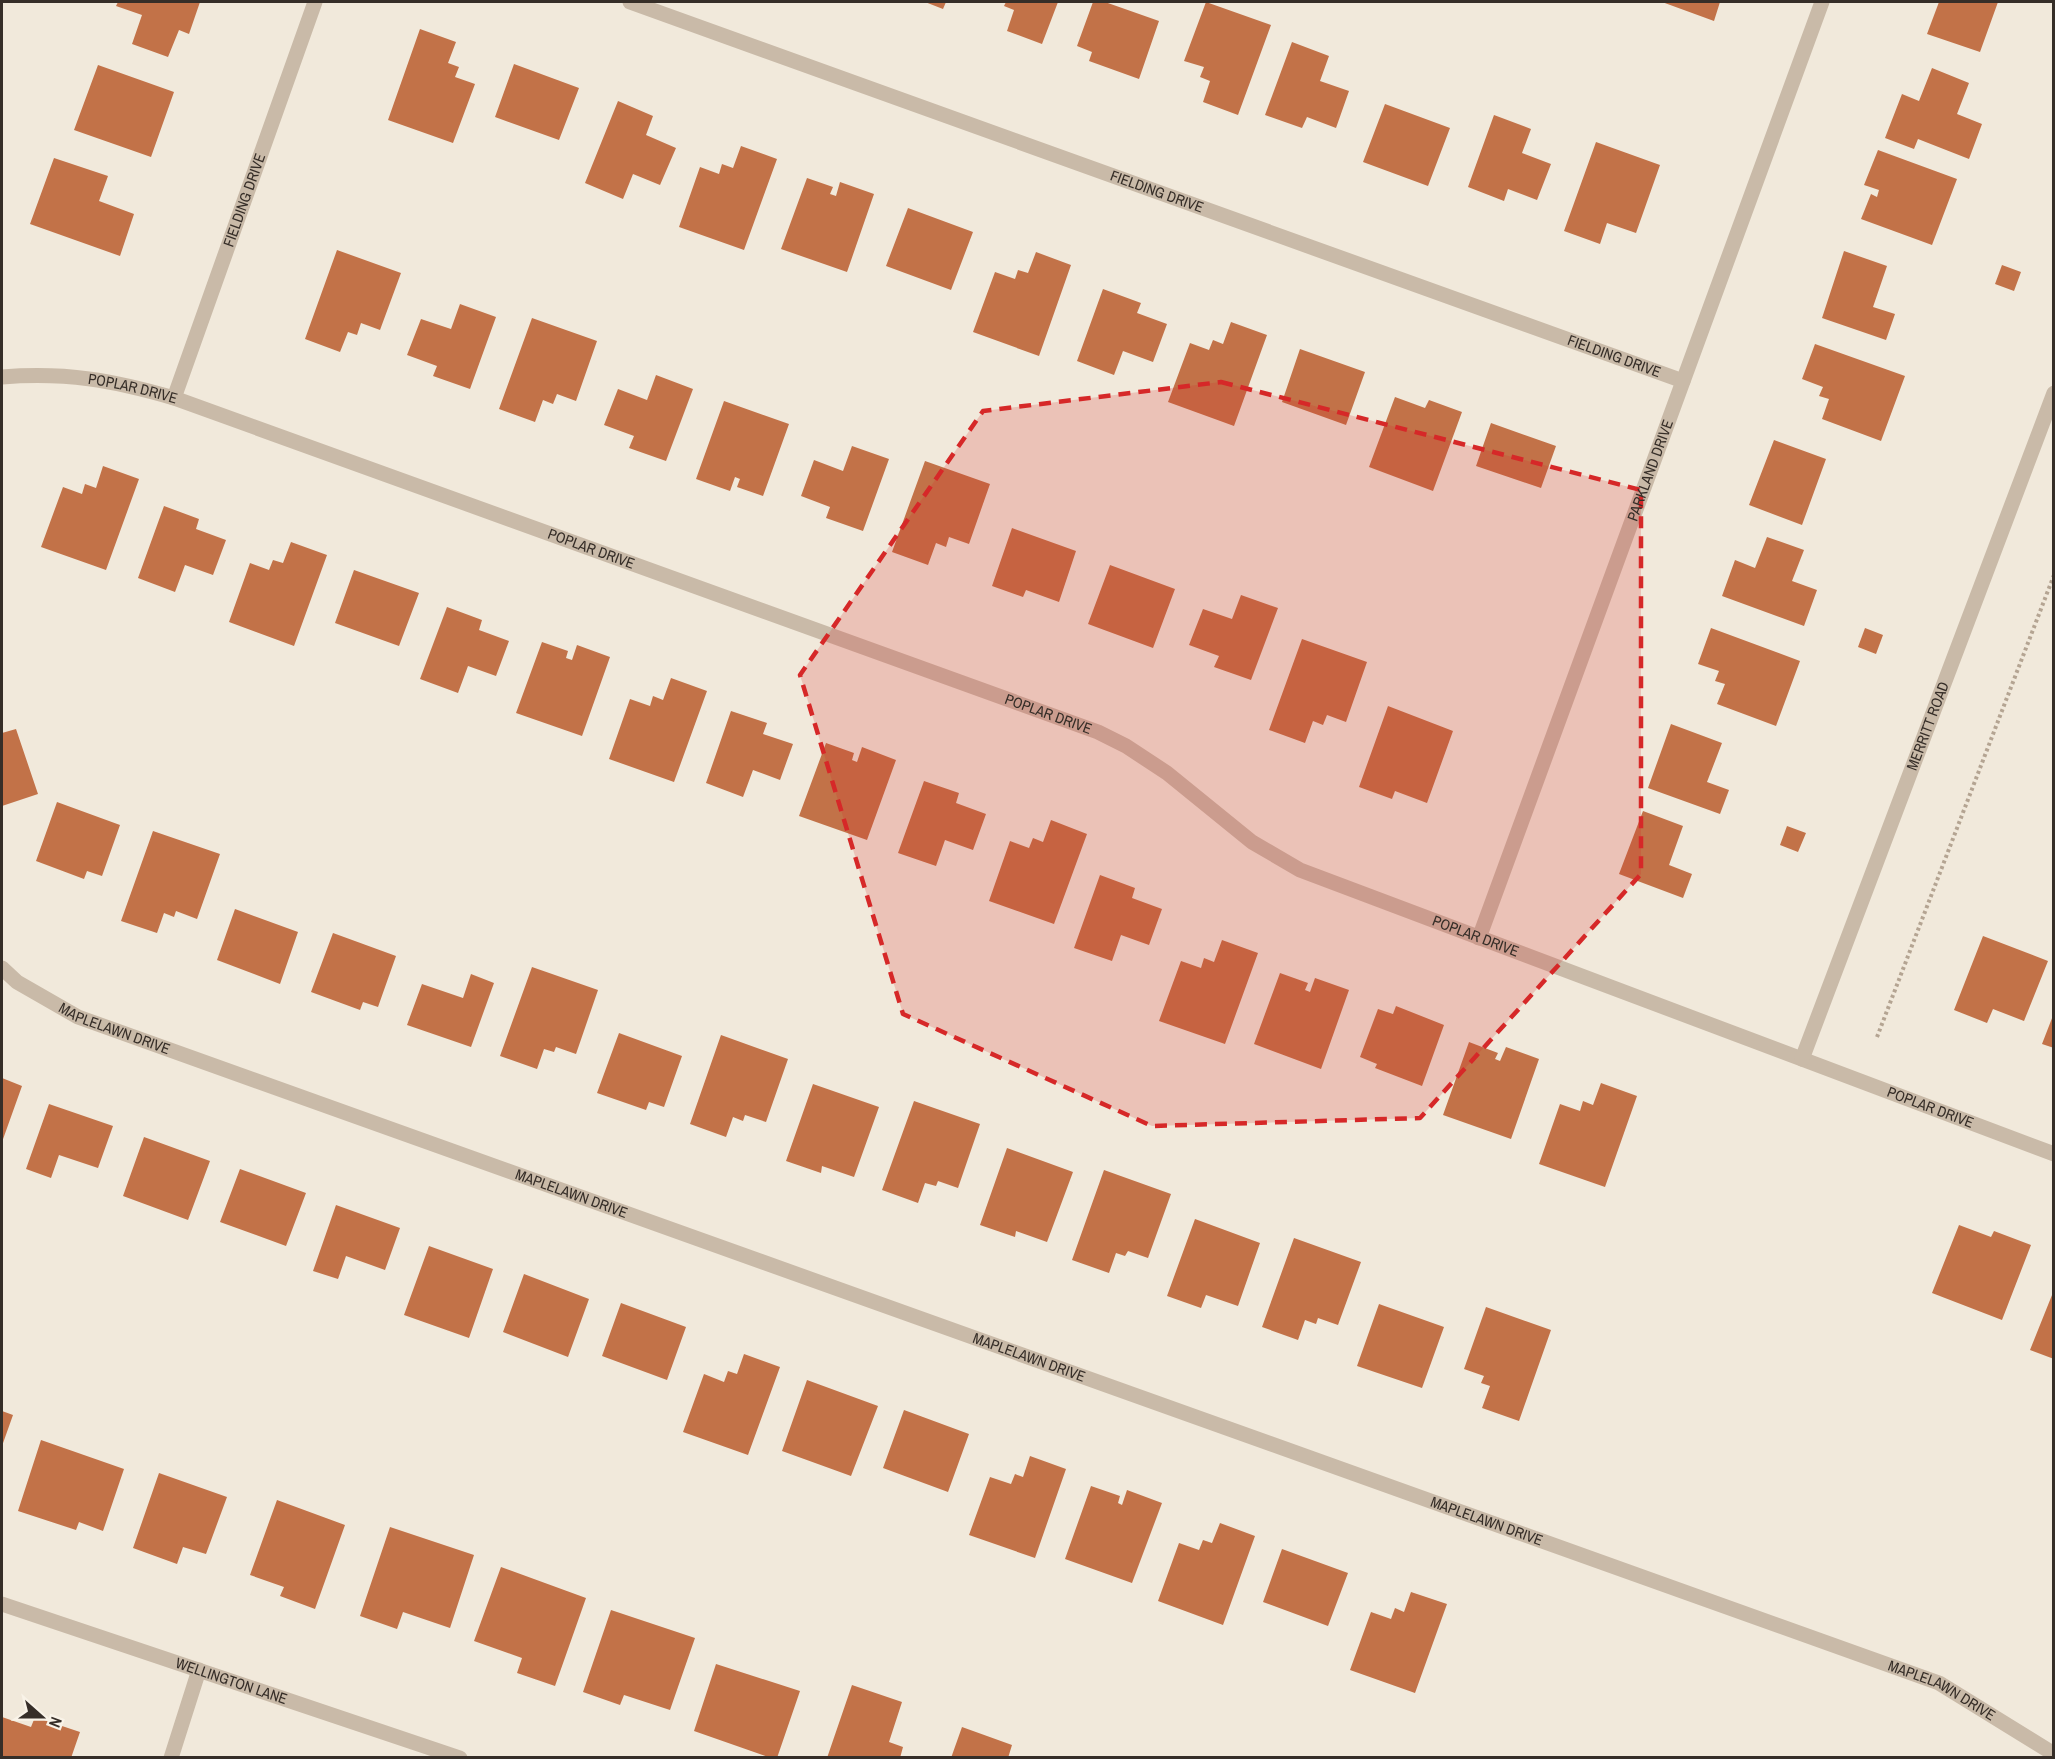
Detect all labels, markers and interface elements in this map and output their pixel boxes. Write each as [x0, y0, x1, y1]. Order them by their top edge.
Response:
street label: FIELDING DRIVE [218, 150, 270, 250]
street label: FIELDING DRIVE [1107, 165, 1207, 218]
street label: FIELDING DRIVE [1565, 329, 1664, 382]
street label: POPLAR DRIVE [87, 368, 180, 408]
street label: PARKLAND DRIVE [1622, 417, 1678, 524]
street label: POPLAR DRIVE [545, 523, 638, 574]
street label: MERRITT ROAD [1901, 678, 1954, 773]
street label: POPLAR DRIVE [1002, 688, 1095, 739]
street label: POPLAR DRIVE [1430, 910, 1522, 962]
street label: MAPLELAWN DRIVE [55, 997, 173, 1059]
street label: POPLAR DRIVE [1884, 1081, 1977, 1133]
street label: MAPLELAWN DRIVE [513, 1163, 631, 1223]
street label: MAPLELAWN DRIVE [970, 1327, 1088, 1387]
street label: MAPLELAWN DRIVE [1428, 1491, 1546, 1550]
street label: WELLINGTON LANE [173, 1652, 290, 1709]
street label: MAPLELAWN DRIVE [1885, 1655, 2000, 1725]
north arrow [12, 1687, 72, 1747]
text: N [44, 1714, 68, 1731]

